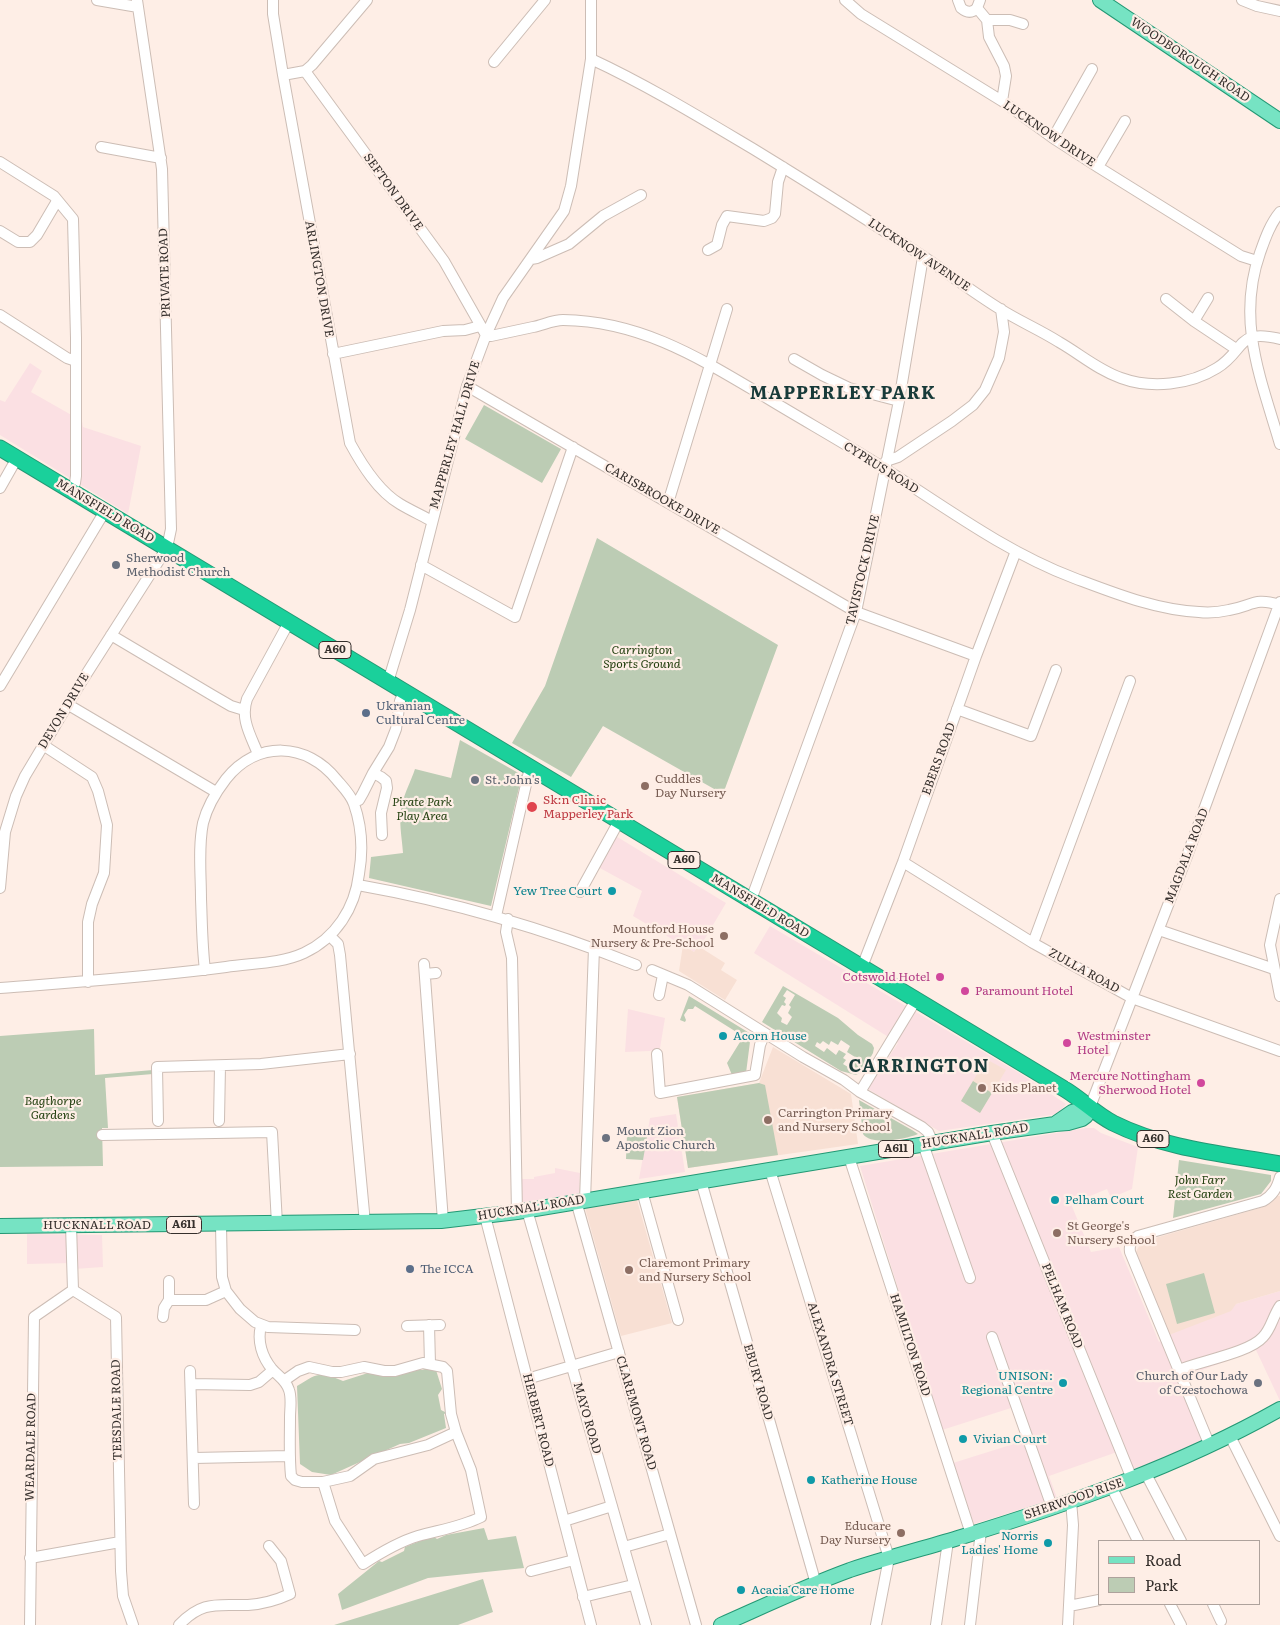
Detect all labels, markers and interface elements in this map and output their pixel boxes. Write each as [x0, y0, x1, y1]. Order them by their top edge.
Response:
street label: WOODBOROUGH ROAD [1128, 15, 1252, 105]
street label: LUCKNOW DRIVE [1000, 98, 1098, 170]
street label: SEFTON DRIVE [360, 151, 426, 233]
street label: LUCKNOW AVENUE [865, 216, 973, 294]
street label: ARLINGTON DRIVE [302, 220, 336, 338]
street label: PRIVATE ROAD [156, 228, 174, 318]
street label: MAPPERLEY HALL DRIVE [427, 359, 483, 511]
district label: MAPPERLEY PARK [748, 383, 938, 405]
street label: CYPRUS ROAD [841, 439, 921, 497]
street label: CARISBROOKE DRIVE [602, 460, 722, 538]
street label: MANSFIELD ROAD [53, 476, 157, 546]
street label: TAVISTOCK DRIVE [843, 513, 883, 627]
place label: Sherwood Methodist Church [126, 551, 230, 579]
marker: Sherwood Methodist Church [110, 559, 122, 571]
road number: A60 [319, 642, 351, 658]
park label: Carrington Sports Ground [603, 643, 681, 671]
street label: DEVON DRIVE [36, 670, 92, 752]
place label: Ukranian Cultural Centre [376, 699, 465, 727]
marker: Ukranian Cultural Centre [360, 707, 372, 719]
street label: EBERS ROAD [919, 721, 959, 797]
place label: Cuddles Day Nursery [655, 772, 726, 800]
place label: St. John's [485, 773, 540, 787]
marker: St. John's [469, 774, 481, 786]
marker: Cuddles Day Nursery [639, 780, 651, 792]
place label: Sk:n Clinic Mapperley Park [543, 793, 633, 821]
park label: Pirate Park Play Area [392, 795, 452, 823]
marker: Sk:n Clinic Mapperley Park [525, 800, 539, 814]
street label: MAGDALA ROAD [1162, 806, 1212, 906]
road number: A60 [668, 852, 700, 868]
street label: MANSFIELD ROAD [708, 871, 812, 941]
place label: Yew Tree Court [513, 884, 602, 898]
marker: Yew Tree Court [606, 885, 618, 897]
place label: Mountford House Nursery & Pre-School [591, 922, 714, 950]
marker: Mountford House Nursery & Pre-School [718, 930, 730, 942]
street label: ZULLA ROAD [1046, 946, 1122, 996]
place label: Cotswold Hotel [842, 970, 930, 984]
marker: Cotswold Hotel [934, 971, 946, 983]
place label: Paramount Hotel [975, 984, 1073, 998]
marker: Paramount Hotel [959, 985, 971, 997]
place label: Acorn House [733, 1029, 807, 1043]
place label: Westminster Hotel [1077, 1029, 1150, 1057]
marker: Acorn House [717, 1030, 729, 1042]
marker: Westminster Hotel [1061, 1037, 1073, 1049]
district label: CARRINGTON [847, 1056, 991, 1078]
place label: Mercure Nottingham Sherwood Hotel [1069, 1069, 1191, 1097]
marker: Mercure Nottingham Sherwood Hotel [1195, 1077, 1207, 1089]
place label: Kids Planet [992, 1081, 1057, 1095]
marker: Kids Planet [976, 1082, 988, 1094]
park label: Bagthorpe Gardens [25, 1094, 81, 1122]
place label: Carrington Primary and Nursery School [778, 1106, 892, 1134]
marker: Carrington Primary and Nursery School [762, 1114, 774, 1126]
street label: HUCKNALL ROAD [921, 1120, 1029, 1152]
place label: Mount Zion Apostolic Church [616, 1124, 715, 1152]
road number: A60 [1137, 1130, 1169, 1148]
marker: Mount Zion Apostolic Church [600, 1132, 612, 1144]
road number: A611 [878, 1140, 914, 1158]
park label: John Farr Rest Garden [1168, 1173, 1232, 1201]
street label: HUCKNALL ROAD [477, 1192, 585, 1224]
place label: Pelham Court [1065, 1193, 1144, 1207]
marker: Pelham Court [1049, 1194, 1061, 1206]
road number: A611 [166, 1216, 202, 1234]
street label: HUCKNALL ROAD [43, 1218, 151, 1232]
place label: St George's Nursery School [1067, 1219, 1155, 1247]
marker: St George's Nursery School [1051, 1227, 1063, 1239]
place label: Claremont Primary and Nursery School [639, 1256, 751, 1284]
street label: PELHAM ROAD [1038, 1261, 1086, 1351]
place label: The ICCA [420, 1262, 474, 1276]
marker: The ICCA [404, 1263, 416, 1275]
marker: Claremont Primary and Nursery School [623, 1264, 635, 1276]
street label: HAMILTON ROAD [887, 1292, 933, 1398]
street label: ALEXANDRA STREET [804, 1300, 856, 1428]
street label: EBURY ROAD [740, 1342, 776, 1422]
street label: CLAREMONT ROAD [613, 1354, 659, 1472]
street label: TEESDALE ROAD [109, 1359, 125, 1461]
place label: UNISON: Regional Centre [962, 1369, 1053, 1397]
place label: Church of Our Lady of Czestochowa [1136, 1369, 1248, 1397]
street label: HERBERT ROAD [519, 1372, 557, 1468]
marker: UNISON: Regional Centre [1057, 1377, 1069, 1389]
marker: Church of Our Lady of Czestochowa [1252, 1377, 1264, 1389]
street label: MAYO ROAD [570, 1381, 604, 1455]
street label: WEARDALE ROAD [23, 1393, 39, 1501]
place label: Vivian Court [973, 1432, 1047, 1446]
marker: Vivian Court [957, 1433, 969, 1445]
place label: Katherine House [821, 1473, 917, 1487]
marker: Katherine House [805, 1474, 817, 1486]
street label: SHERWOOD RISE [1023, 1475, 1125, 1523]
place label: Educare Day Nursery [820, 1519, 891, 1547]
marker: Educare Day Nursery [895, 1527, 907, 1539]
place label: Norris Ladies' Home [961, 1529, 1038, 1557]
marker: Norris Ladies' Home [1042, 1537, 1054, 1549]
legend [1098, 1540, 1260, 1605]
text: Road [1145, 1548, 1181, 1571]
text: Park [1145, 1573, 1178, 1596]
place label: Acacia Care Home [751, 1583, 854, 1597]
marker: Acacia Care Home [735, 1584, 747, 1596]

